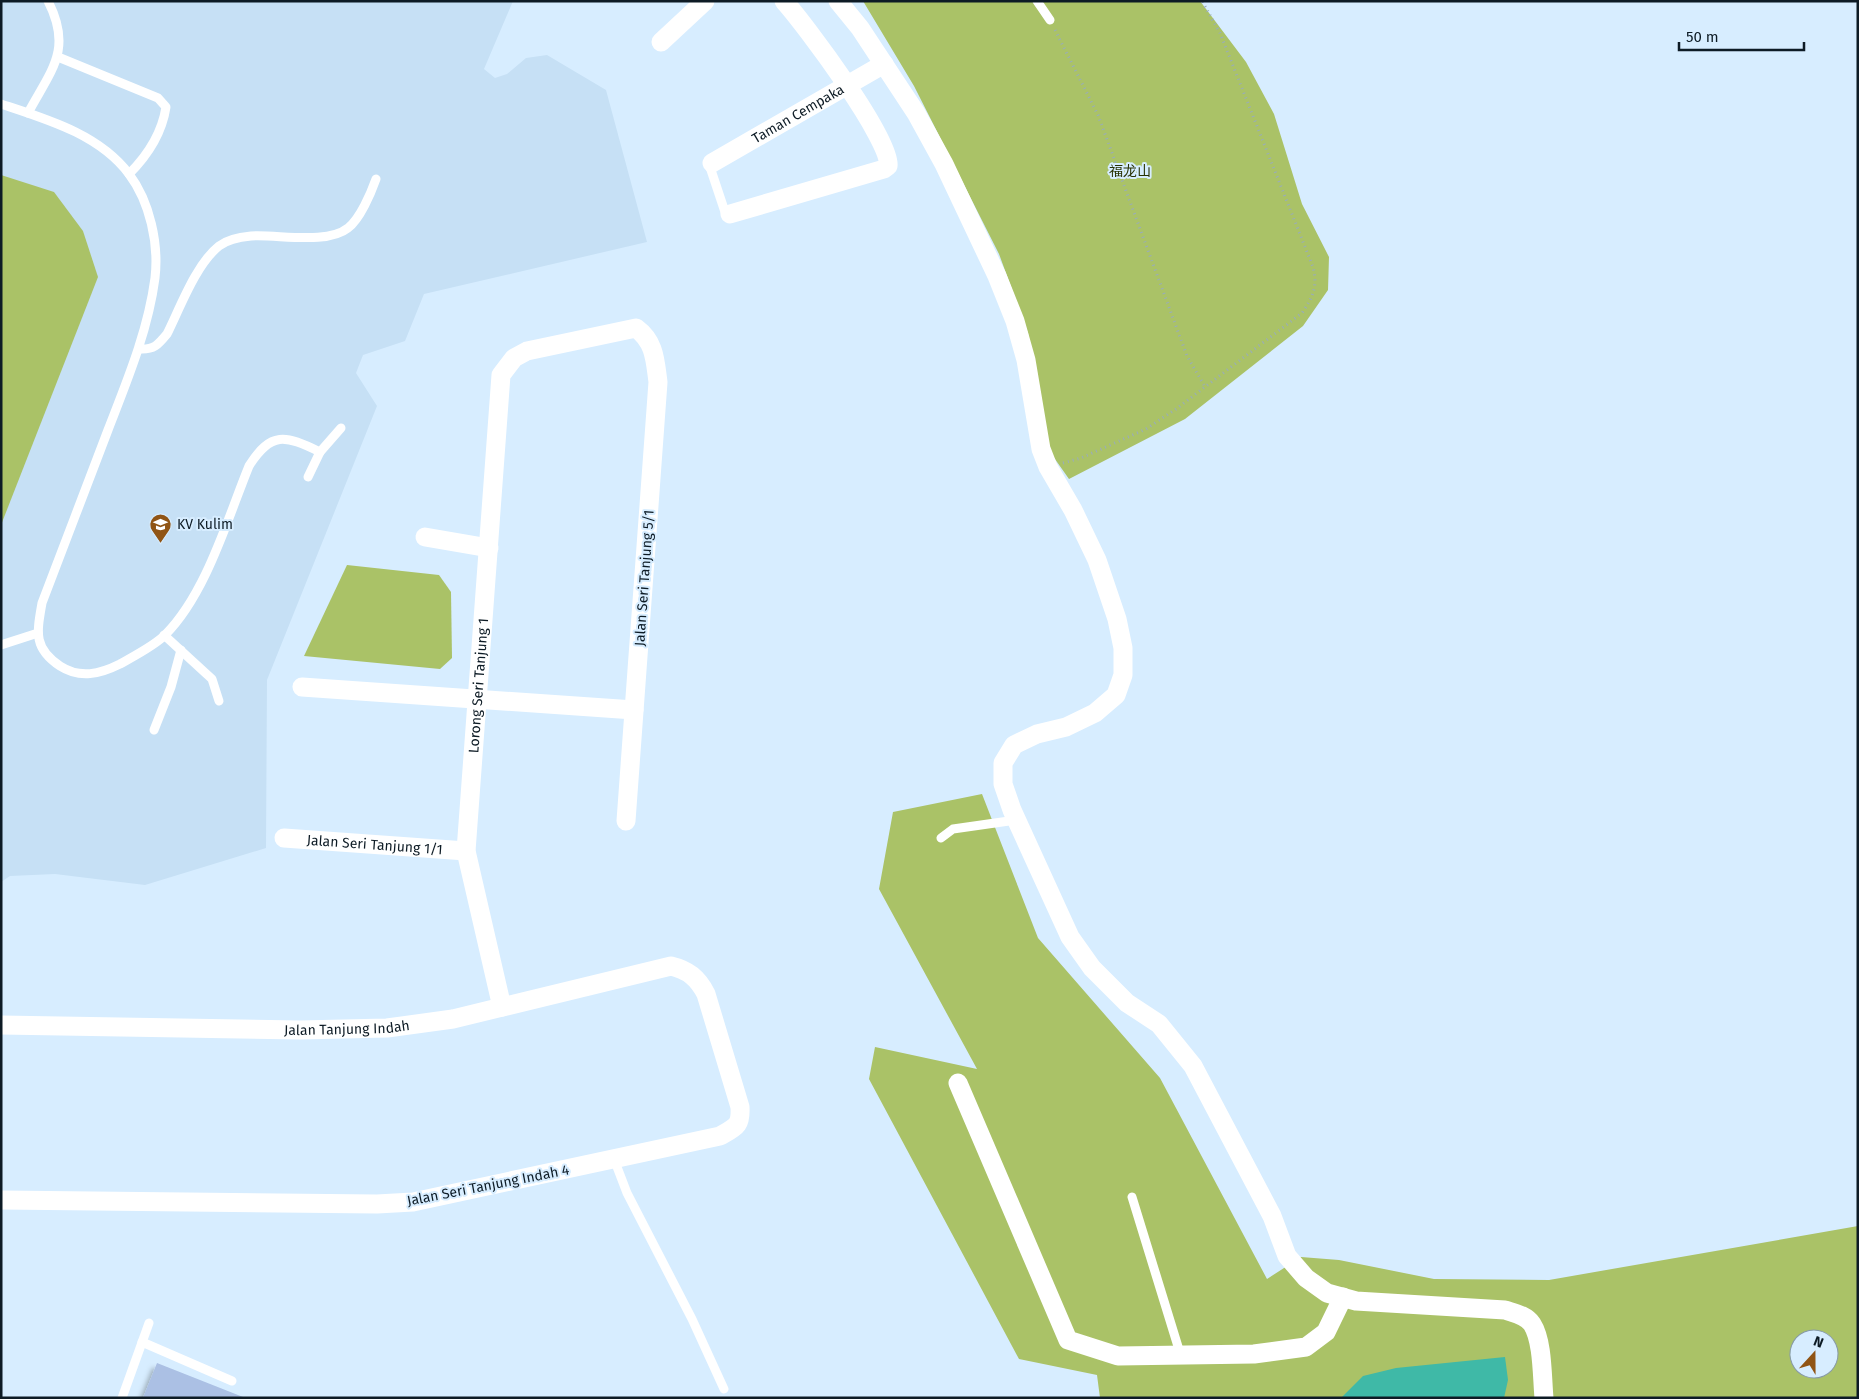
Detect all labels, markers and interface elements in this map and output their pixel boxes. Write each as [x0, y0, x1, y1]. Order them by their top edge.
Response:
scale bar [1679, 20, 1804, 52]
text: 50 m [1686, 28, 1719, 46]
street label: Taman Cempaka [749, 81, 847, 147]
park label: 福龙山 [1109, 163, 1151, 180]
street label: Jalan Seri Tanjung 5/1 [631, 509, 658, 647]
school or university icon: KV Kulim [149, 512, 173, 543]
place label: KV Kulim [177, 516, 233, 533]
street label: Lorong Seri Tanjung 1 [465, 617, 492, 754]
street label: Jalan Seri Tanjung 1/1 [306, 832, 443, 858]
street label: Jalan Tanjung Indah [284, 1017, 411, 1039]
street label: Jalan Seri Tanjung Indah 4 [406, 1161, 571, 1210]
north arrow [1789, 1329, 1839, 1379]
text: N [1811, 1333, 1826, 1352]

